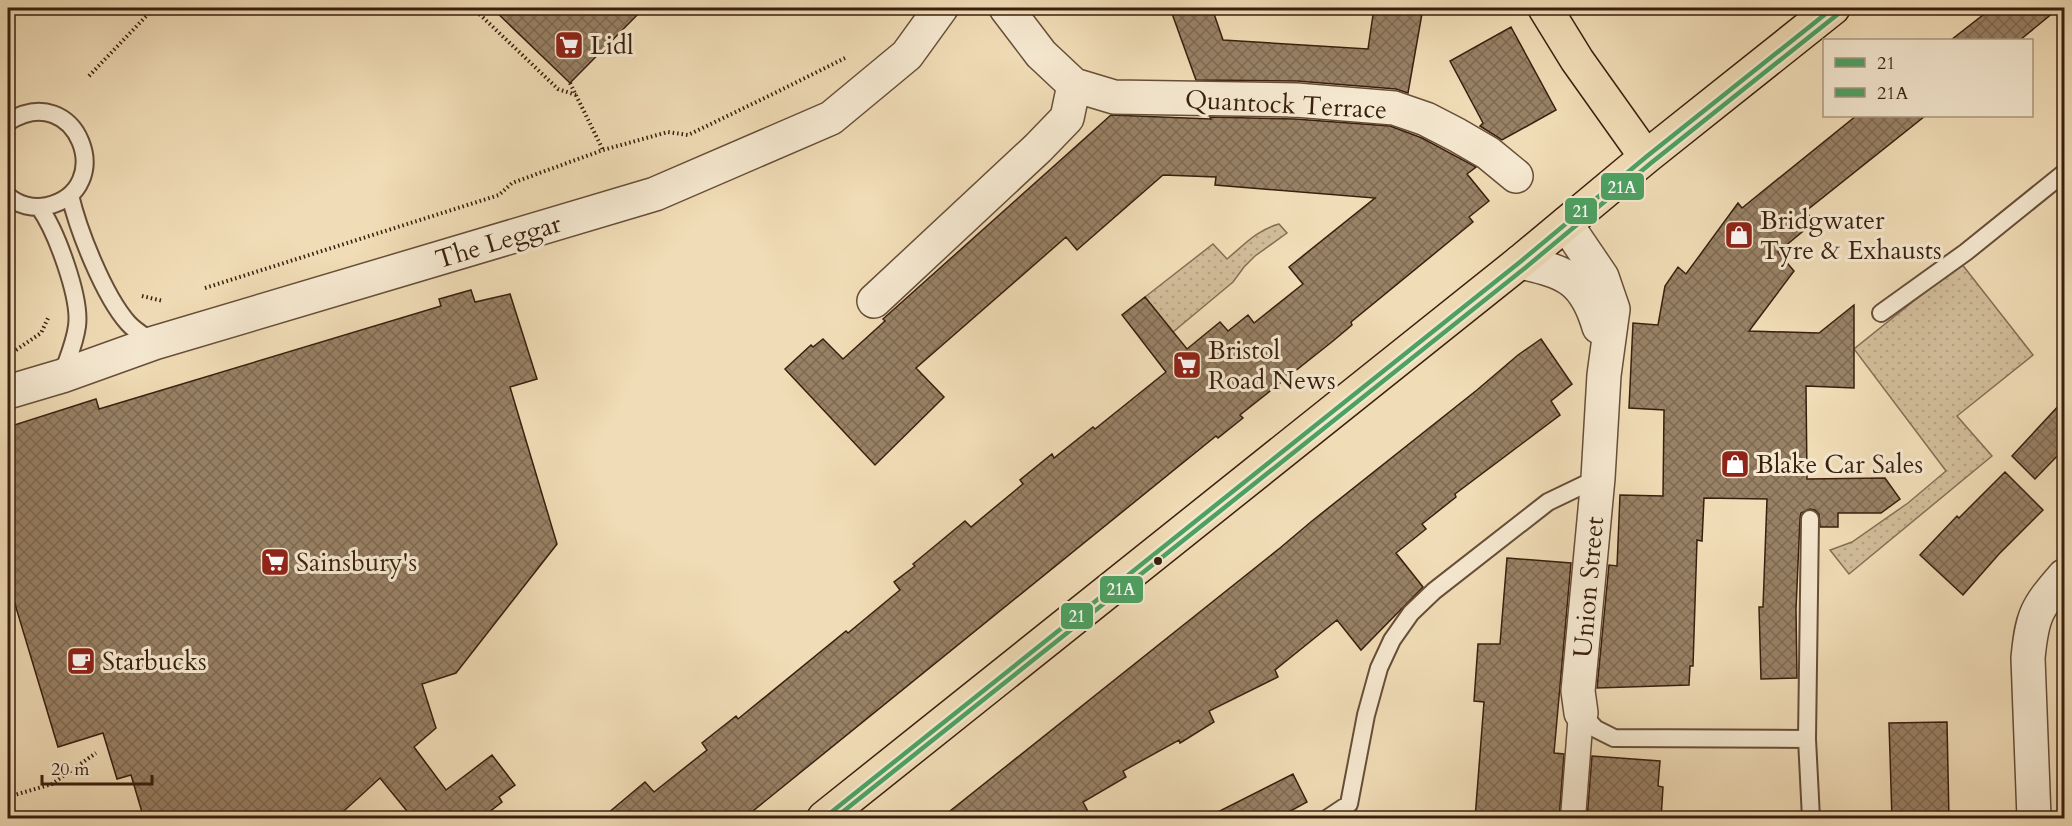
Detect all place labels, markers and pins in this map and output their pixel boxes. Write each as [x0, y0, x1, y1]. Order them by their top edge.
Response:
place label: Lidl [590, 28, 634, 63]
supermarket icon: Lidl [553, 29, 585, 61]
place label: Bridgwater Tyre & Exhausts [1760, 203, 1942, 268]
shop icon: Bridgwater Tyre & Exhausts [1723, 219, 1755, 251]
place label: Bristol Road News [1208, 333, 1336, 398]
supermarket icon: Bristol Road News [1171, 349, 1203, 381]
place label: Blake Car Sales [1756, 447, 1923, 482]
shop icon: Blake Car Sales [1719, 448, 1751, 480]
place label: Sainsbury's [296, 545, 417, 580]
supermarket icon: Sainsbury's [259, 546, 291, 578]
unlabelled marker [1152, 555, 1164, 567]
place label: Starbucks [102, 644, 207, 679]
cafe icon: Starbucks [65, 645, 97, 677]

